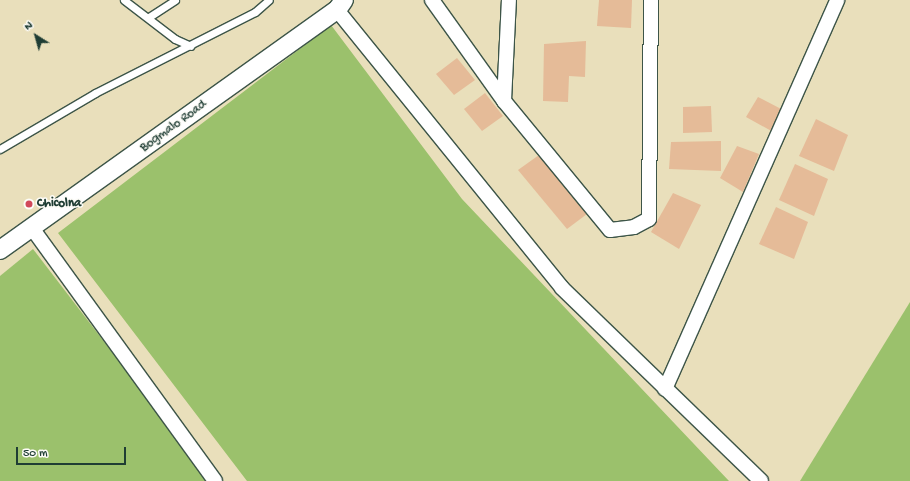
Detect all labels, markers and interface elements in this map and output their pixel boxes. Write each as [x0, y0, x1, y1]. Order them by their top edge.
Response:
north arrow [16, 16, 56, 56]
text: N [22, 19, 35, 33]
street label: Bogmalo Road [138, 98, 210, 156]
place label: Chicolna [37, 196, 81, 212]
marker: Chicolna [24, 199, 34, 209]
scale bar [18, 439, 128, 465]
text: 50 m [23, 447, 48, 461]

